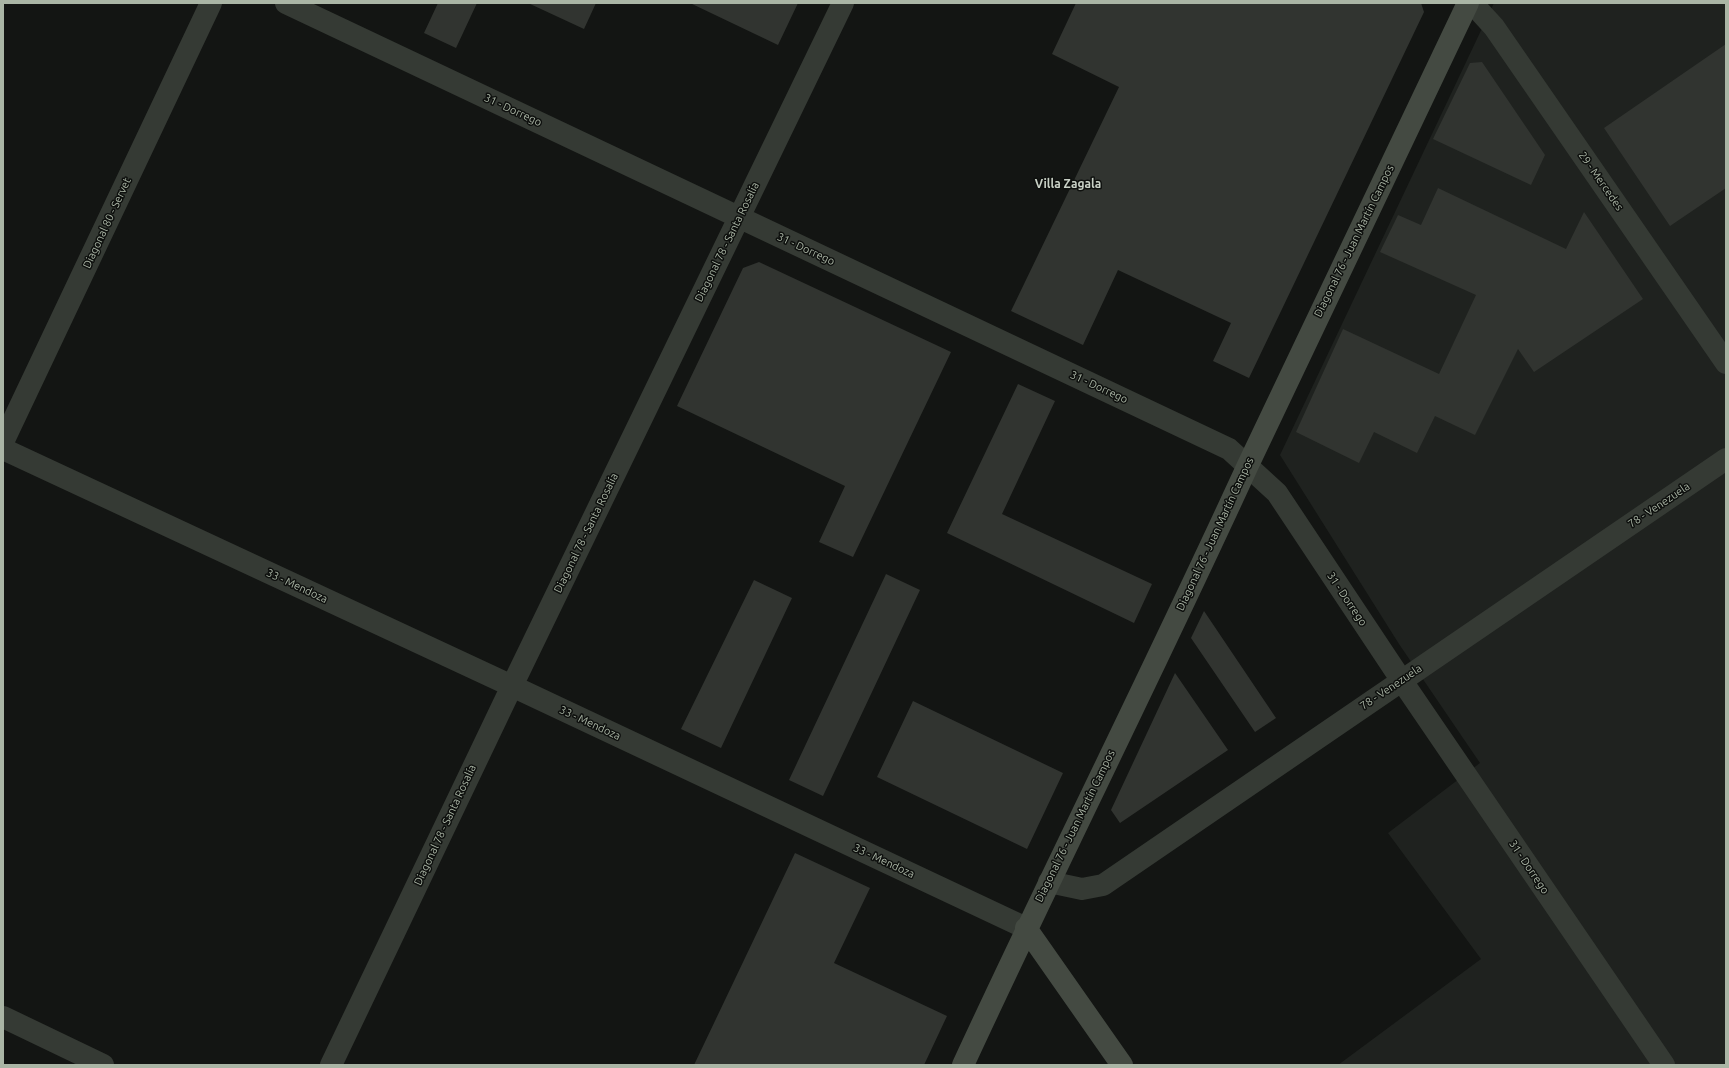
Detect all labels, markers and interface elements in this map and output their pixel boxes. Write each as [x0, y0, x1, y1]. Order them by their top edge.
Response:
street label: 31 - Dorrego [482, 91, 544, 129]
street label: 29 - Mercedes [1576, 149, 1626, 213]
street label: Diagonal 76 - Juan Martín Campos [1311, 163, 1397, 319]
street label: Diagonal 80 - Servet [80, 175, 134, 271]
district label: Villa Zagala [1035, 177, 1101, 191]
street label: Diagonal 78 - Santa Rosalía [692, 180, 762, 304]
street label: 31 - Dorrego [775, 230, 837, 268]
street label: 31 - Dorrego [1068, 368, 1130, 406]
street label: Diagonal 76 - Juan Martín Campos [1174, 455, 1256, 613]
street label: Diagonal 78 - Santa Rosalía [551, 471, 621, 595]
street label: 78 - Venezuela [1626, 480, 1692, 530]
street label: 33 - Mendoza [264, 566, 330, 606]
street label: 31 - Dorrego [1324, 570, 1370, 628]
street label: 78 - Venezuela [1358, 662, 1424, 712]
street label: 33 - Mendoza [557, 703, 623, 743]
street label: Diagonal 76 - Juan Martín Campos [1032, 748, 1118, 904]
street label: Diagonal 78 - Santa Rosalía [411, 762, 479, 888]
street label: 31 - Dorrego [1506, 838, 1552, 896]
street label: 33 - Mendoza [851, 841, 917, 881]

